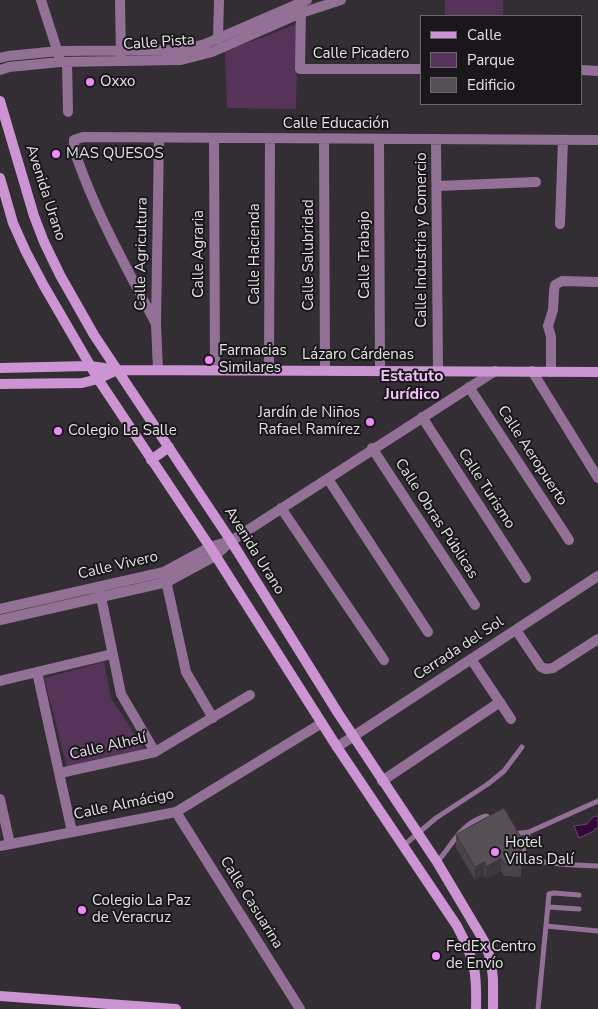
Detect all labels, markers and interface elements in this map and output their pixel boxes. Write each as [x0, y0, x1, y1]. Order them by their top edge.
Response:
legend [420, 15, 583, 105]
text: Calle [467, 25, 502, 45]
street label: Calle Pista [123, 32, 195, 54]
street label: Calle Picadero [313, 45, 409, 63]
text: Parque [467, 50, 515, 70]
place label: Oxxo [100, 73, 135, 91]
text: Edificio [467, 75, 515, 95]
marker: Oxxo [84, 76, 96, 88]
street label: Calle Educación [283, 115, 389, 133]
street label: Avenida Urano [21, 143, 69, 243]
place label: MAS QUESOS [66, 145, 164, 163]
marker: MAS QUESOS [50, 148, 62, 160]
street label: Calle Industria y Comercio [413, 152, 431, 328]
street label: Calle Agricultura [132, 197, 152, 311]
street label: Calle Salubridad [300, 199, 318, 311]
street label: Calle Hacienda [246, 203, 264, 305]
street label: Calle Agraria [190, 210, 208, 298]
street label: Calle Trabajo [356, 211, 374, 299]
place label: Farmacias Similares [219, 342, 287, 377]
street label: Lázaro Cárdenas [302, 346, 414, 364]
marker: Farmacias Similares [203, 354, 215, 366]
district label: Estatuto Jurídico [381, 367, 443, 405]
street label: Calle Aeropuerto [493, 403, 571, 509]
place label: Jardín de Niños Rafael Ramírez [258, 404, 360, 439]
marker: Jardín de Niños Rafael Ramírez [364, 416, 376, 428]
place label: Colegio La Salle [68, 422, 177, 440]
marker: Colegio La Salle [52, 425, 64, 437]
street label: Calle Turismo [453, 446, 519, 532]
street label: Calle Obras Públicas [390, 456, 482, 582]
street label: Avenida Urano [220, 504, 288, 598]
street label: Calle Vivero [76, 548, 160, 584]
street label: Cerrada del Sol [411, 613, 507, 685]
street label: Calle Alhelí [68, 729, 148, 765]
street label: Calle Almácigo [72, 786, 176, 824]
place label: Hotel Villas Dalí [505, 834, 574, 869]
marker: Hotel Villas Dalí [489, 846, 501, 858]
street label: Calle Casuarina [216, 854, 286, 952]
place label: Colegio La Paz de Veracruz [92, 892, 191, 927]
marker: Colegio La Paz de Veracruz [76, 904, 88, 916]
place label: FedEx Centro de Envío [446, 938, 536, 973]
marker: FedEx Centro de Envío [430, 950, 442, 962]

